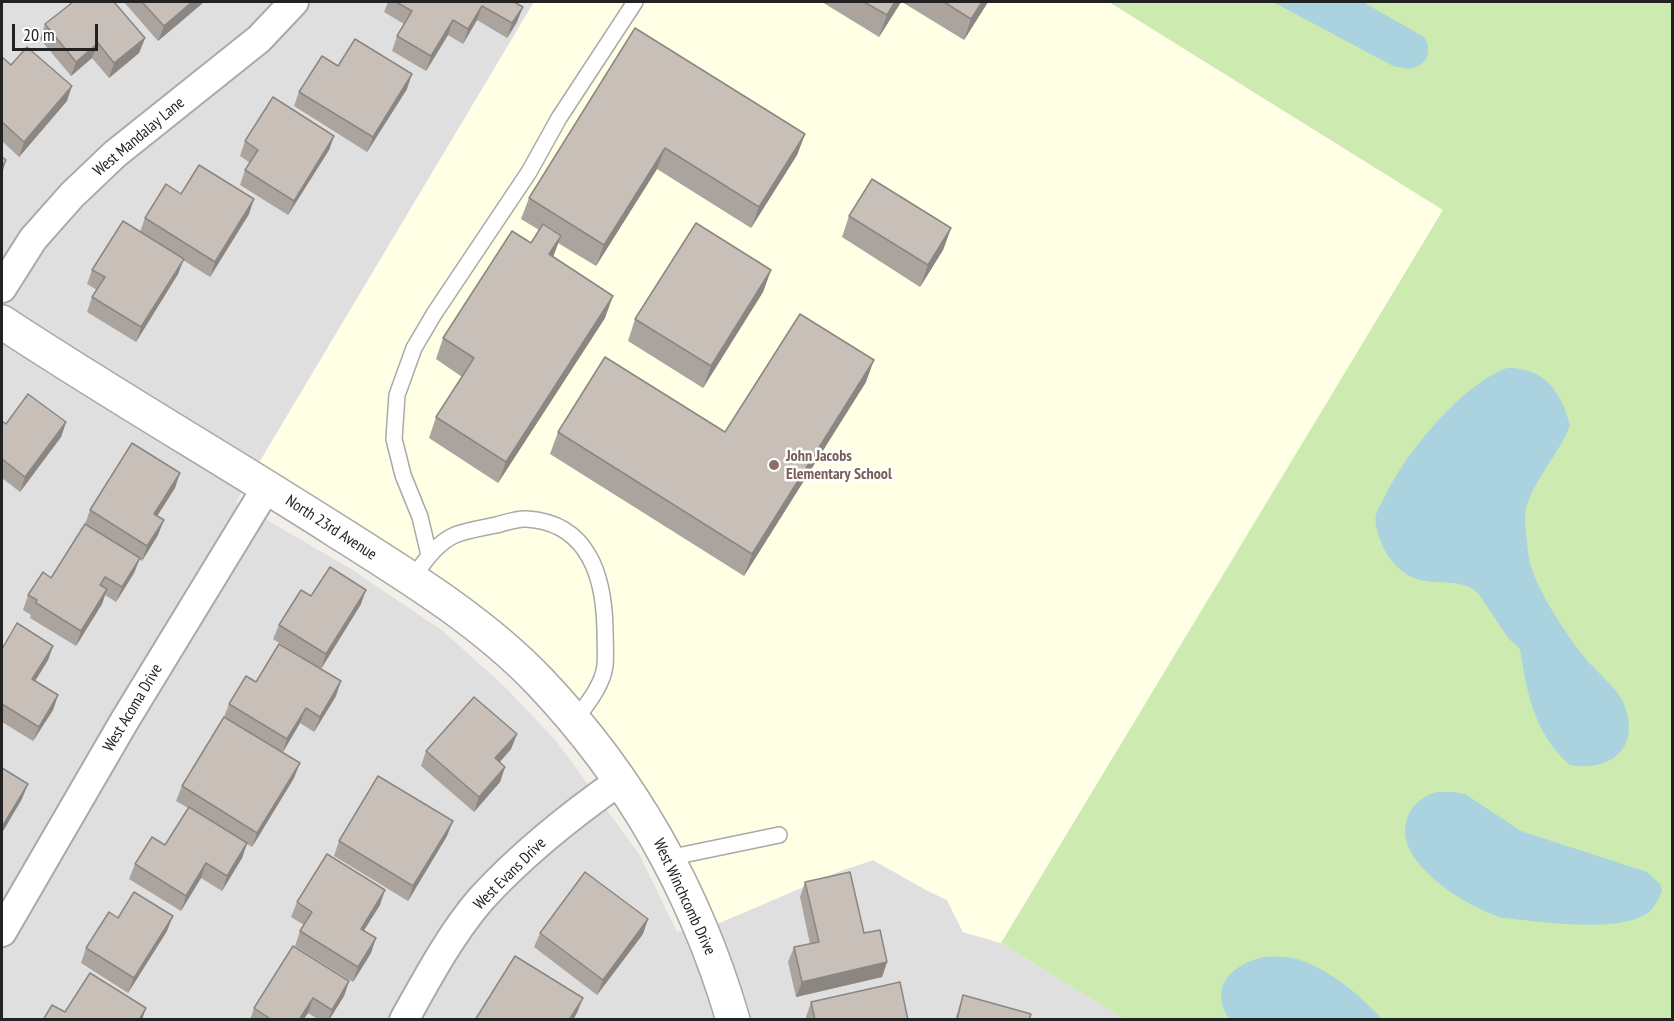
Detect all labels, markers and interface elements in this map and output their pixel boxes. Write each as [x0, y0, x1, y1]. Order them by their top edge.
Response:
scale bar [15, 12, 100, 50]
text: 20 m [23, 23, 55, 46]
street label: West Mandalay Lane [90, 93, 188, 181]
place label: John Jacobs Elementary School [786, 446, 892, 484]
marker: John Jacobs Elementary School [767, 458, 781, 472]
street label: North 23rd Avenue [282, 491, 380, 565]
street label: West Acoma Drive [99, 661, 167, 755]
street label: West Evans Drive [470, 834, 550, 914]
street label: West Winchcomb Drive [649, 836, 719, 958]

